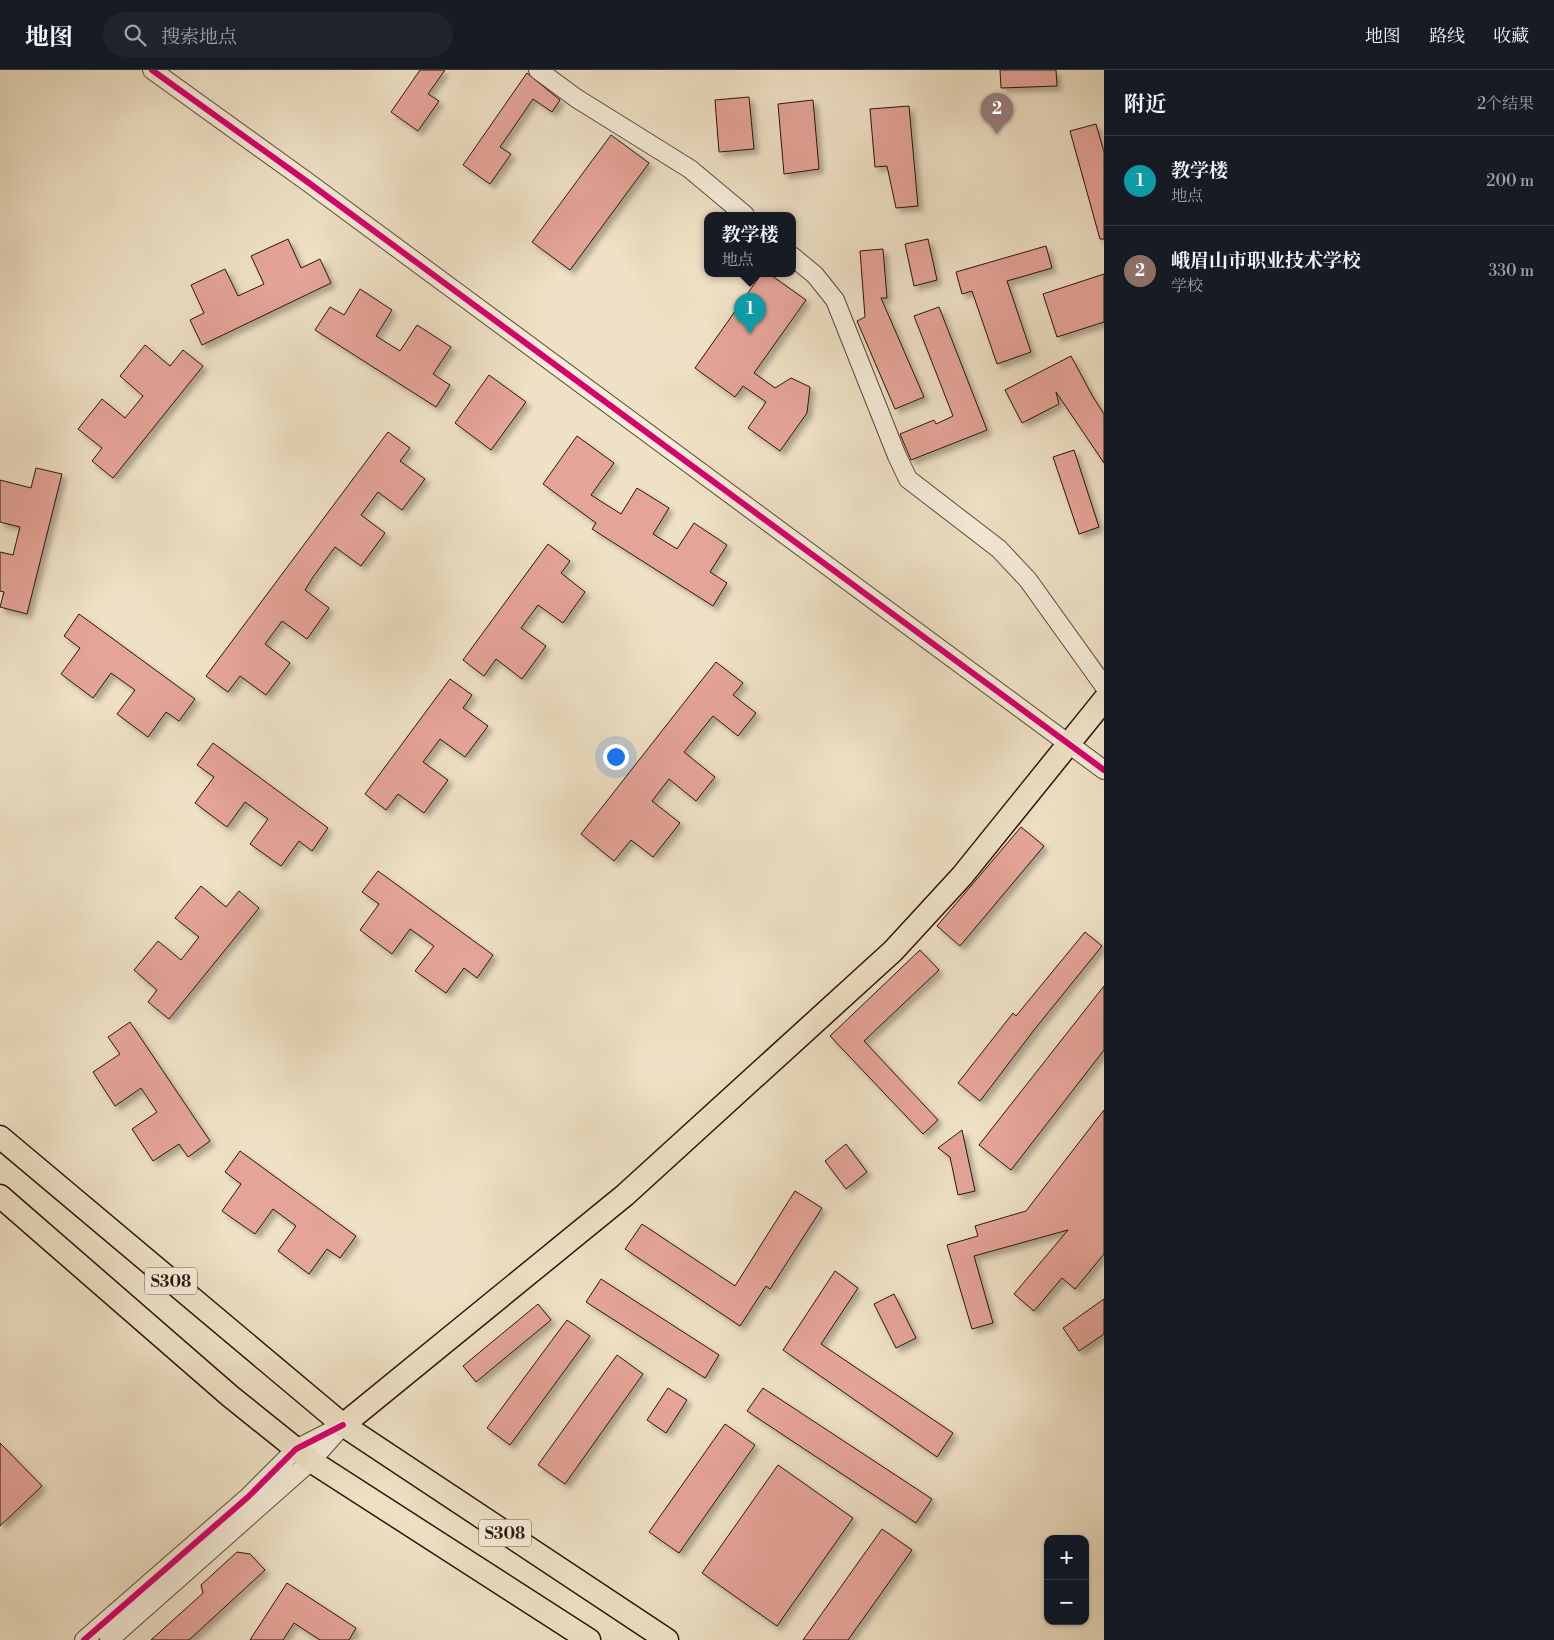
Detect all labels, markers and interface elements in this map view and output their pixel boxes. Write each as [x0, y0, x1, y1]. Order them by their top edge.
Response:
search box [103, 12, 453, 57]
icon: search [121, 21, 149, 49]
text: 地图 [25, 23, 73, 53]
text: 搜索地点 [161, 25, 237, 49]
text: 地图 [1365, 25, 1401, 48]
text: 路线 [1429, 25, 1465, 48]
text: 收藏 [1493, 25, 1529, 48]
text: 附近 [1124, 92, 1166, 118]
pin: 2 [981, 93, 1013, 134]
text: 2个结果 [1477, 94, 1534, 114]
text: 教学楼 [1171, 159, 1228, 183]
text: 1 [1136, 171, 1144, 191]
text: 200 m [1486, 171, 1534, 191]
text: 地点 [1171, 186, 1203, 206]
popup [704, 212, 796, 277]
text: 教学楼 [721, 223, 779, 247]
text: 峨眉山市职业技术学校 [1171, 249, 1361, 273]
text: 地点 [721, 250, 754, 270]
text: 2 [1135, 261, 1145, 281]
text: 330 m [1488, 261, 1534, 281]
text: 学校 [1171, 276, 1203, 296]
pin: 1 [734, 293, 766, 334]
your location [603, 744, 629, 770]
road number: S308 [145, 1268, 197, 1294]
road number: S308 [479, 1520, 531, 1546]
map controls [1044, 1535, 1089, 1625]
button: + [1044, 1535, 1089, 1580]
button: − [1044, 1580, 1089, 1625]

